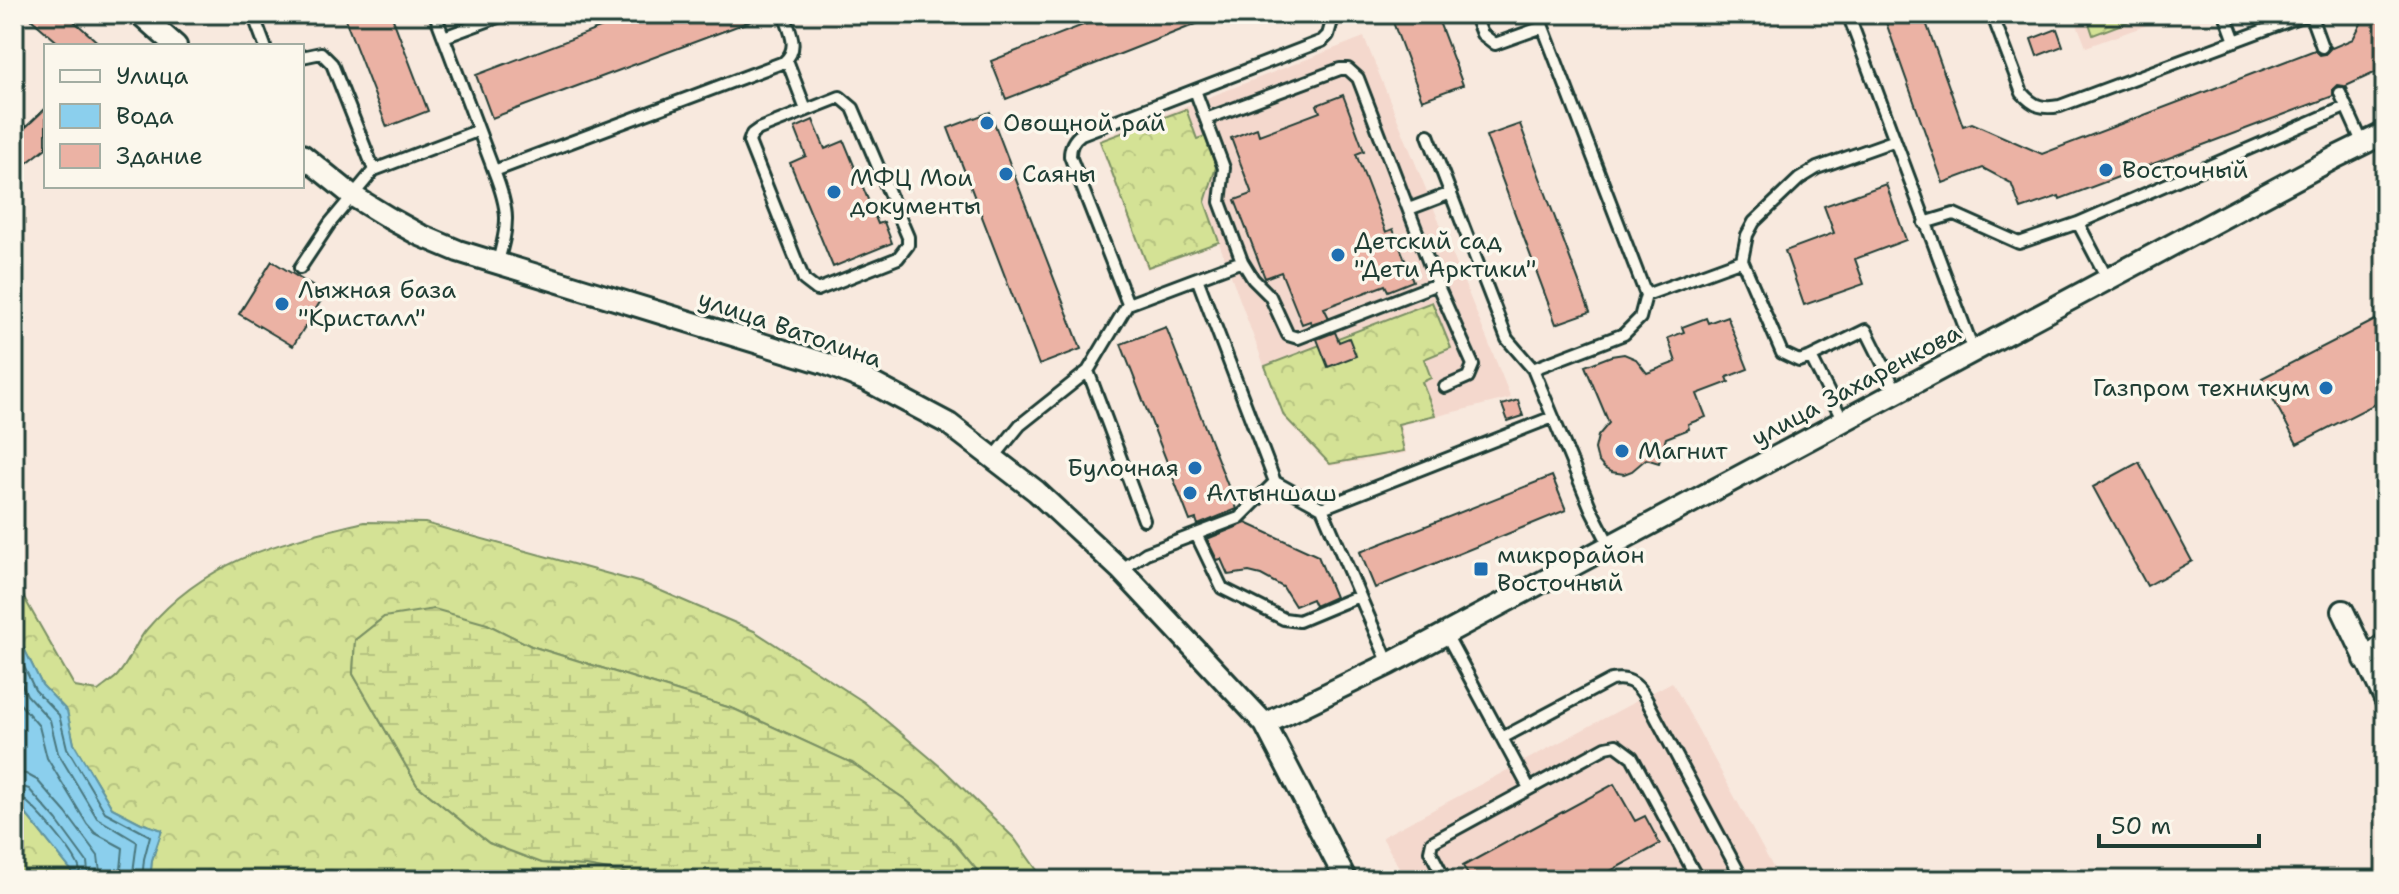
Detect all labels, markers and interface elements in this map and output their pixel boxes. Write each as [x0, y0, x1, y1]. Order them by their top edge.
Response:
legend [44, 44, 304, 188]
text: Улица [116, 60, 189, 92]
text: Вода [116, 100, 174, 132]
place label: Овощной рай [1003, 107, 1166, 139]
marker: Овощной рай [978, 114, 996, 132]
text: Здание [116, 140, 203, 172]
place label: Восточный [2122, 154, 2248, 186]
place label: Саяны [1022, 158, 1096, 190]
marker: Восточный [2097, 161, 2115, 179]
place label: МФЦ Мои документы [850, 162, 981, 222]
marker: Саяны [997, 165, 1015, 183]
marker: МФЦ Мои документы [825, 183, 843, 201]
place label: Детский сад "Дети Арктики" [1354, 225, 1536, 285]
marker: Детский сад "Дети Арктики" [1329, 246, 1347, 264]
place label: Лыжная база "Кристалл" [298, 274, 456, 334]
street label: улица Ватолина [694, 283, 886, 375]
marker: Лыжная база "Кристалл" [273, 295, 291, 313]
street label: улица Захаренкова [1746, 316, 1966, 454]
place label: Газпром техникум [2093, 372, 2310, 404]
marker: Газпром техникум [2317, 379, 2335, 397]
place label: Магнит [1638, 435, 1728, 467]
marker: Магнит [1613, 442, 1631, 460]
place label: Булочная [1067, 452, 1179, 484]
marker: Булочная [1186, 459, 1204, 477]
place label: Алтыншаш [1206, 477, 1337, 509]
marker: Алтыншаш [1181, 484, 1199, 502]
place label: микрорайон Восточный [1497, 539, 1645, 599]
marker: микрорайон Восточный [1472, 560, 1490, 578]
scale bar [2099, 798, 2259, 848]
text: 50 m [2111, 810, 2171, 842]

